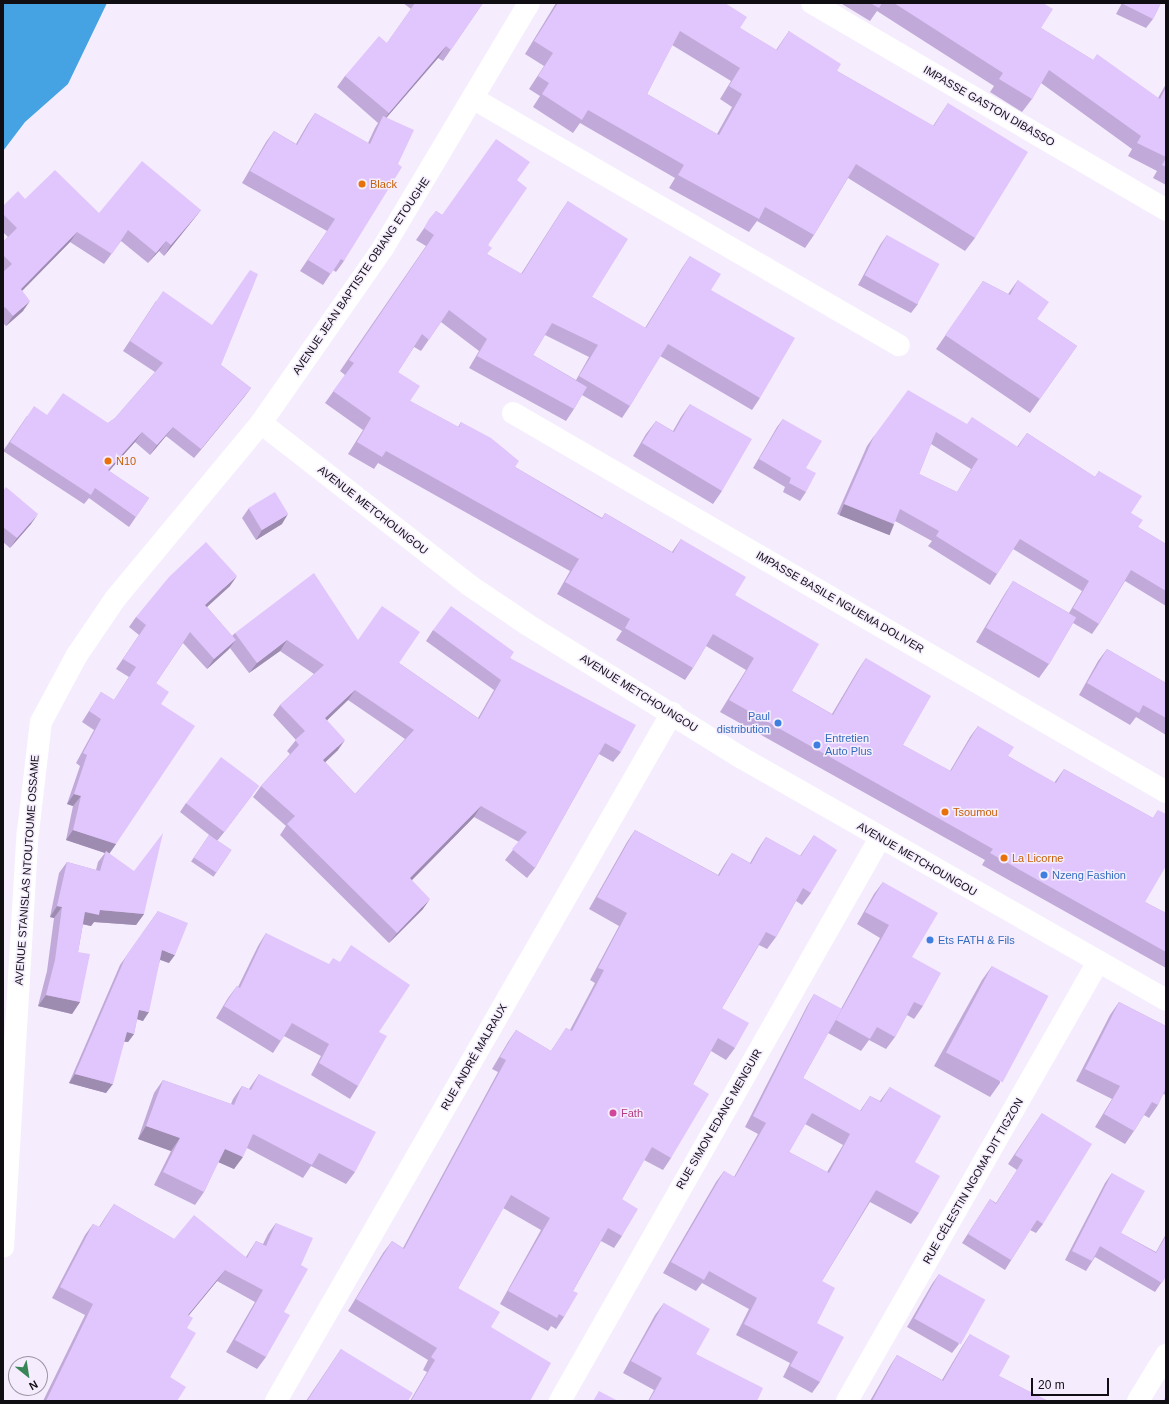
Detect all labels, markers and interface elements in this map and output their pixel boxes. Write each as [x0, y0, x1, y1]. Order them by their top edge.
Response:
street label: IMPASSE GASTON DIBASSO [921, 63, 1057, 149]
street label: AVENUE JEAN BAPTISTE OBIANG ETOUGHE [290, 175, 432, 377]
place label: Black [370, 177, 397, 191]
marker: Black [357, 179, 367, 189]
place label: N10 [116, 454, 136, 468]
marker: N10 [103, 456, 113, 466]
street label: AVENUE METCHOUNGOU [315, 463, 431, 557]
street label: IMPASSE BASILE NGUEMA DOLIVER [753, 548, 927, 656]
street label: AVENUE METCHOUNGOU [578, 651, 700, 735]
place label: Paul distribution [717, 710, 770, 736]
marker: Paul distribution [773, 718, 783, 728]
place label: Entretien Auto Plus [825, 732, 872, 758]
marker: Entretien Auto Plus [812, 740, 822, 750]
street label: AVENUE STANISLAS NTOUTOUME OSSAME [12, 754, 42, 986]
place label: Tsoumou [953, 805, 998, 819]
marker: Tsoumou [940, 807, 950, 817]
street label: AVENUE METCHOUNGOU [855, 819, 979, 899]
place label: La Licorne [1012, 851, 1063, 865]
marker: La Licorne [999, 853, 1009, 863]
place label: Nzeng Fashion [1052, 868, 1126, 882]
marker: Nzeng Fashion [1039, 870, 1049, 880]
place label: Ets FATH & Fils [938, 933, 1015, 947]
marker: Ets FATH & Fils [925, 935, 935, 945]
street label: RUE ANDRÉ MALRAUX [438, 1001, 510, 1113]
street label: RUE SIMON EDANG MENGUIR [673, 1047, 765, 1191]
street label: RUE CÉLESTIN NGOMA DIT TIGZON [920, 1095, 1026, 1267]
place label: Fath [621, 1106, 643, 1120]
marker: Fath [608, 1108, 618, 1118]
north arrow [8, 1356, 48, 1396]
scale bar [1033, 1370, 1111, 1396]
text: N [27, 1378, 40, 1393]
text: 20 m [1038, 1378, 1065, 1392]

